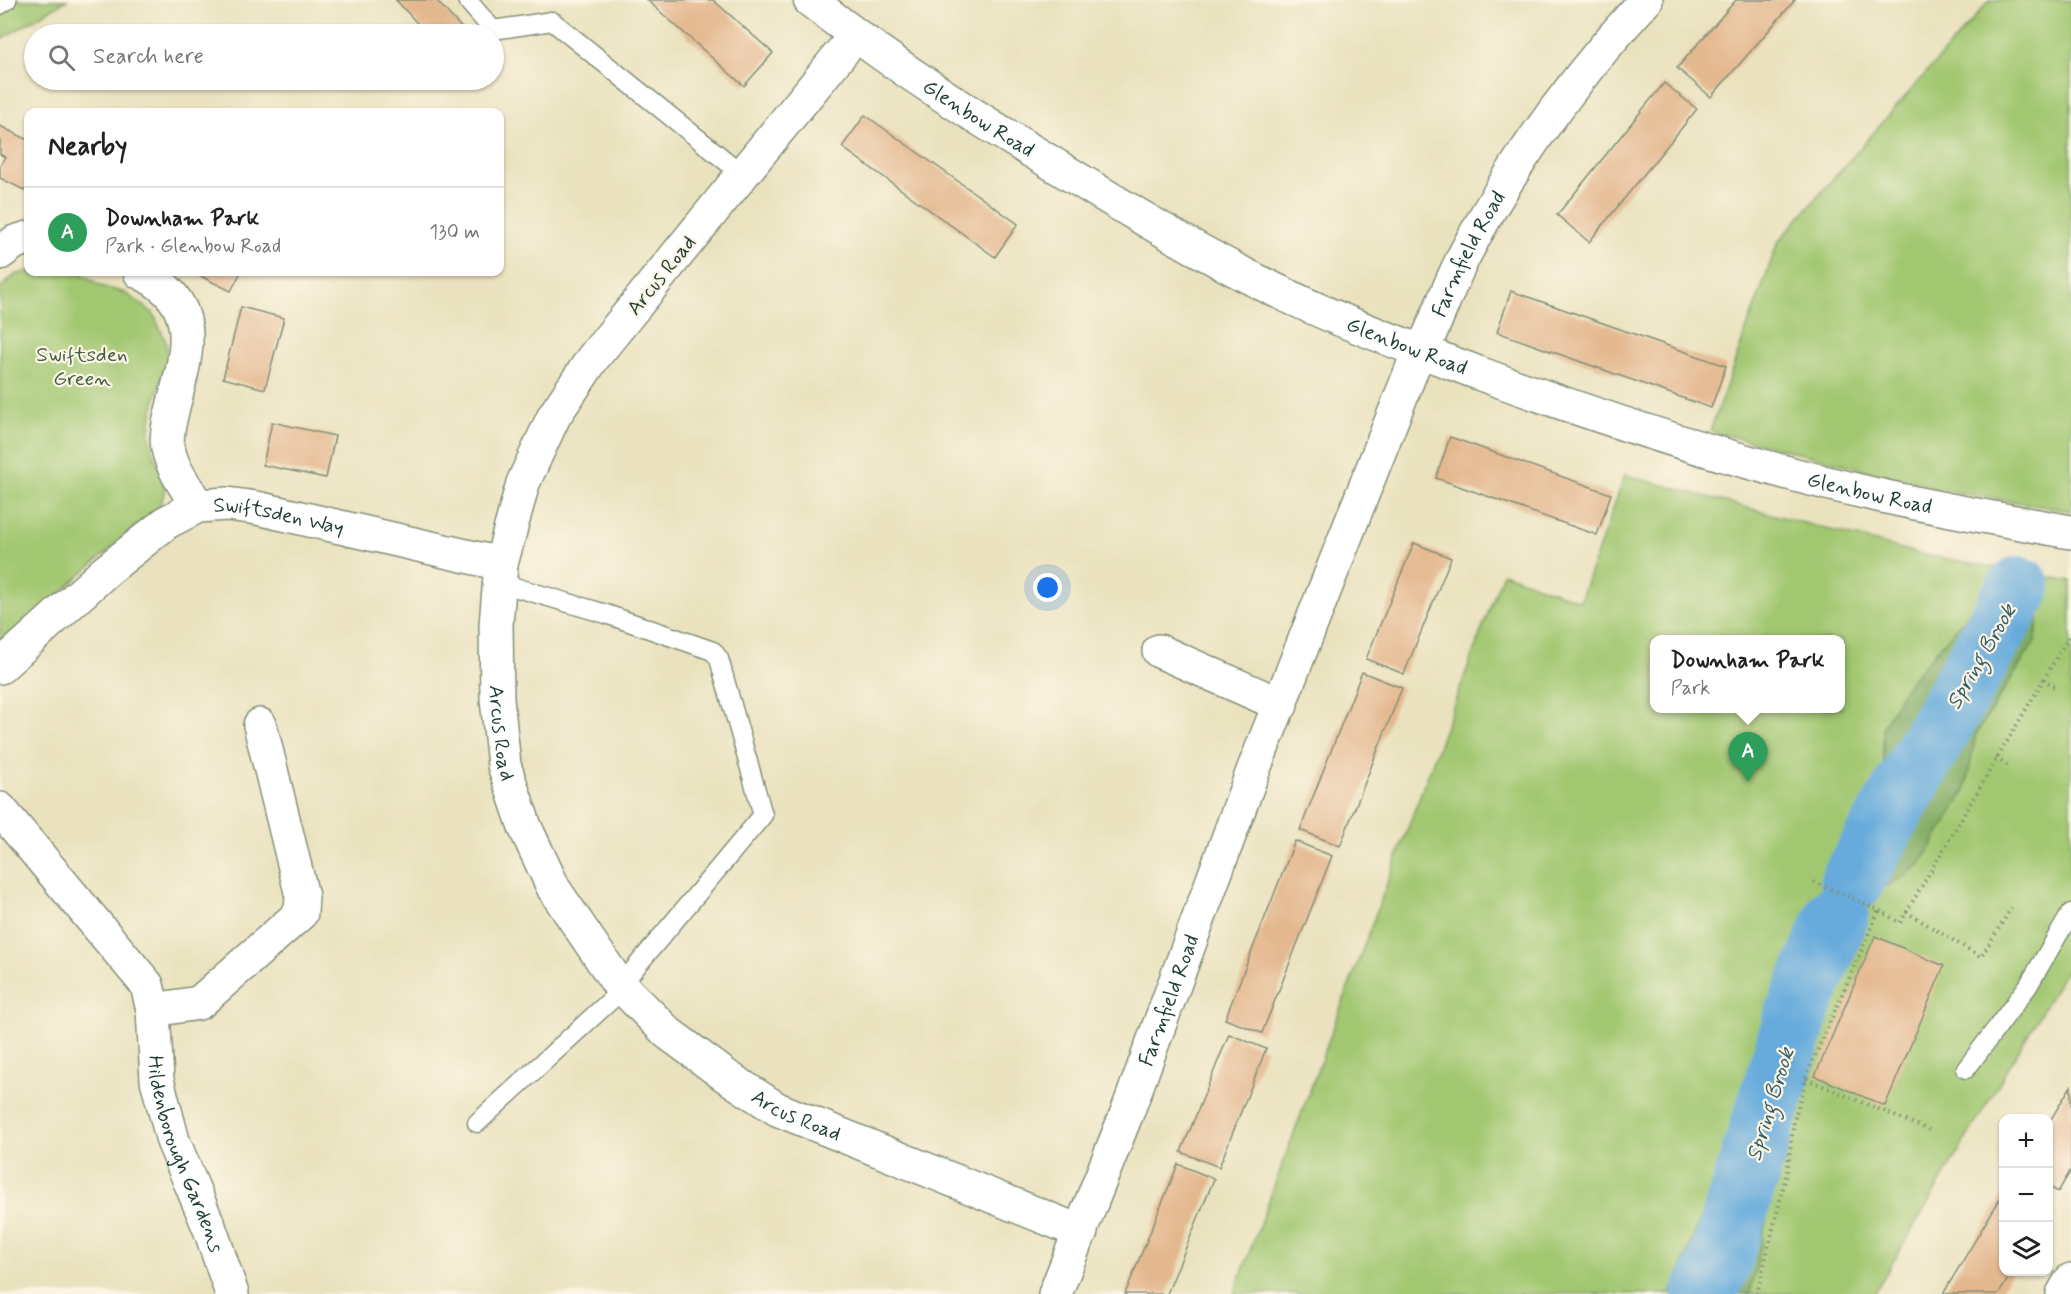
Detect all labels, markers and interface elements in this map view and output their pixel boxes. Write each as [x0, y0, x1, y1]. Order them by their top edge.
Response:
search box [24, 24, 504, 90]
icon: search [45, 41, 78, 74]
text: Search here [93, 43, 204, 71]
street label: Glenbow Road [917, 73, 1039, 164]
text: Nearby [48, 130, 127, 164]
street label: Farmfield Road [1426, 186, 1512, 322]
text: Downham Park [105, 205, 259, 233]
text: A [61, 219, 74, 246]
text: 130 m [429, 219, 480, 246]
street label: Arcus Road [621, 230, 703, 322]
text: Park · Glenbow Road [105, 233, 281, 260]
street label: Glenbow Road [1342, 311, 1471, 382]
park label: Swiftsden Green [36, 341, 128, 393]
street label: Glenbow Road [1804, 466, 1934, 521]
street label: Swiftsden Way [212, 491, 347, 543]
your location [1033, 573, 1062, 602]
water label: Spring Brook [1940, 598, 2027, 716]
popup [1650, 635, 1845, 713]
text: Downham Park [1670, 647, 1825, 675]
text: Park [1670, 675, 1710, 702]
street label: Arcus Road [482, 685, 521, 784]
pin: A [1728, 732, 1768, 782]
street label: Farmfield Road [1132, 931, 1206, 1070]
water label: Spring Brook [1740, 1043, 1805, 1165]
street label: Hildenborough Gardens [141, 1055, 230, 1256]
street label: Arcus Road [746, 1083, 845, 1148]
map controls [1999, 1114, 2053, 1276]
button: + [1999, 1114, 2053, 1168]
button: − [1999, 1168, 2053, 1222]
button: layers [1999, 1222, 2053, 1276]

